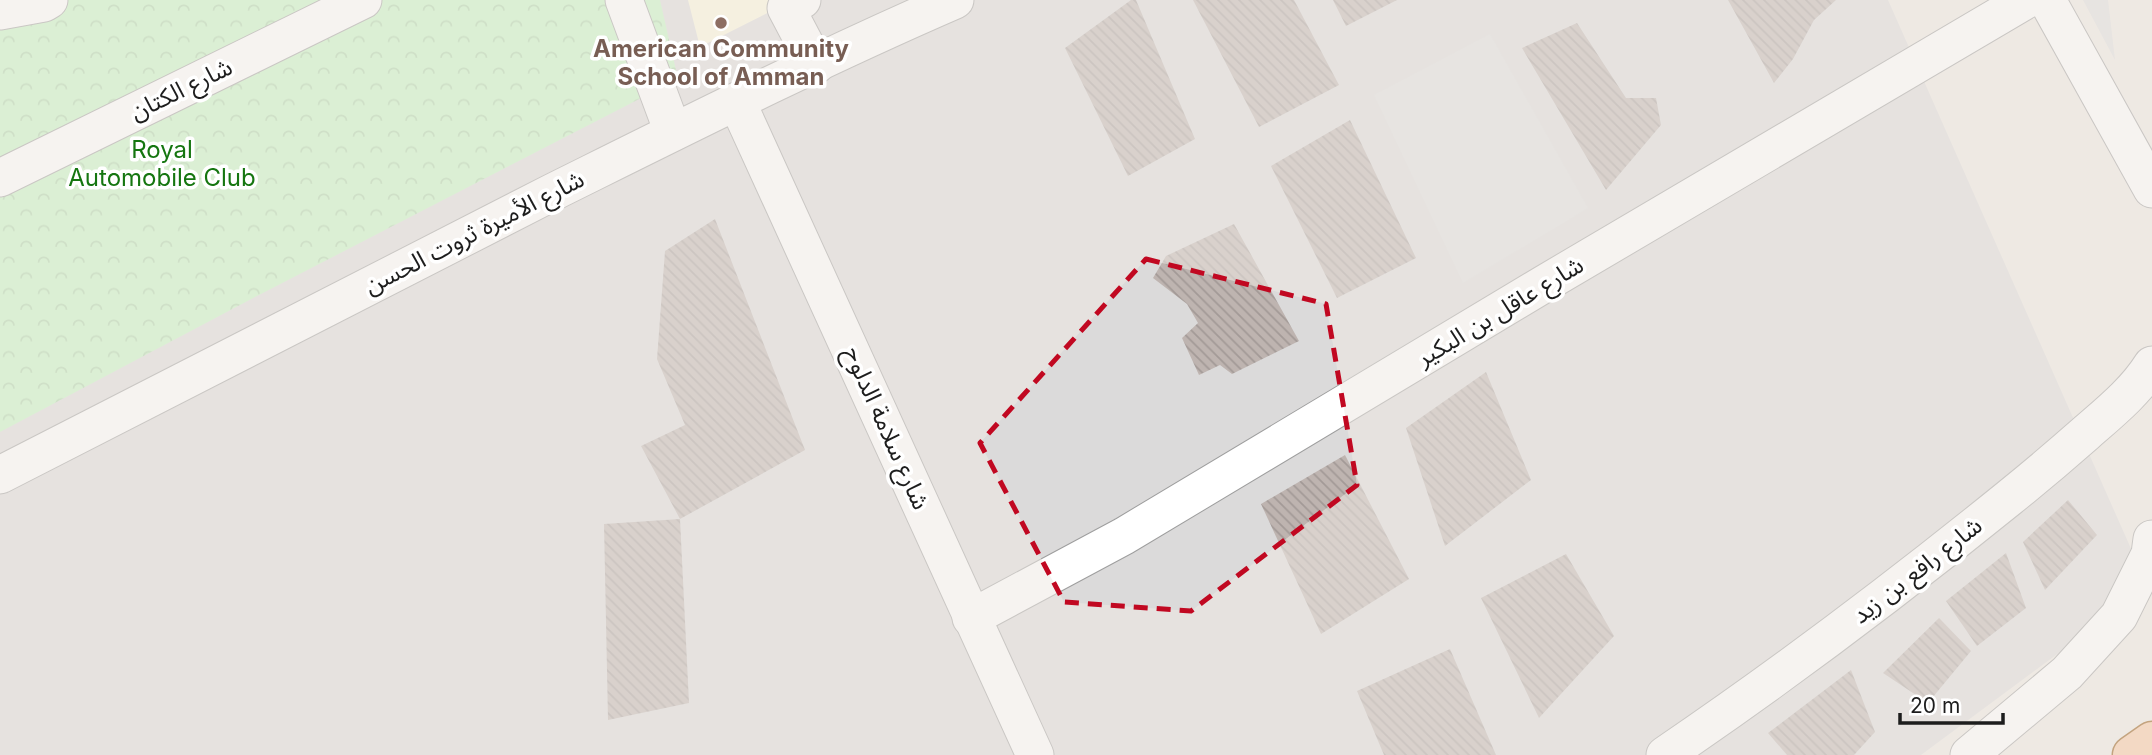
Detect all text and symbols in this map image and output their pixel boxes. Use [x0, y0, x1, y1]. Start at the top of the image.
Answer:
marker: American Community School of Amman [713, 15, 729, 31]
place label: American Community School of Amman [593, 34, 850, 91]
street label: شارع الكتان [125, 52, 238, 129]
park label: Royal Automobile Club [68, 135, 256, 192]
street label: شارع الأميرة ثروت الحسن [359, 164, 590, 303]
street label: شارع عاقل بن البكير [1411, 250, 1590, 375]
street label: شارع سلامة الدلوح [835, 342, 936, 515]
street label: شارع رافع بن زيد [1846, 510, 1989, 632]
scale bar [1900, 682, 2003, 726]
text: 20 m [1910, 693, 1960, 718]

